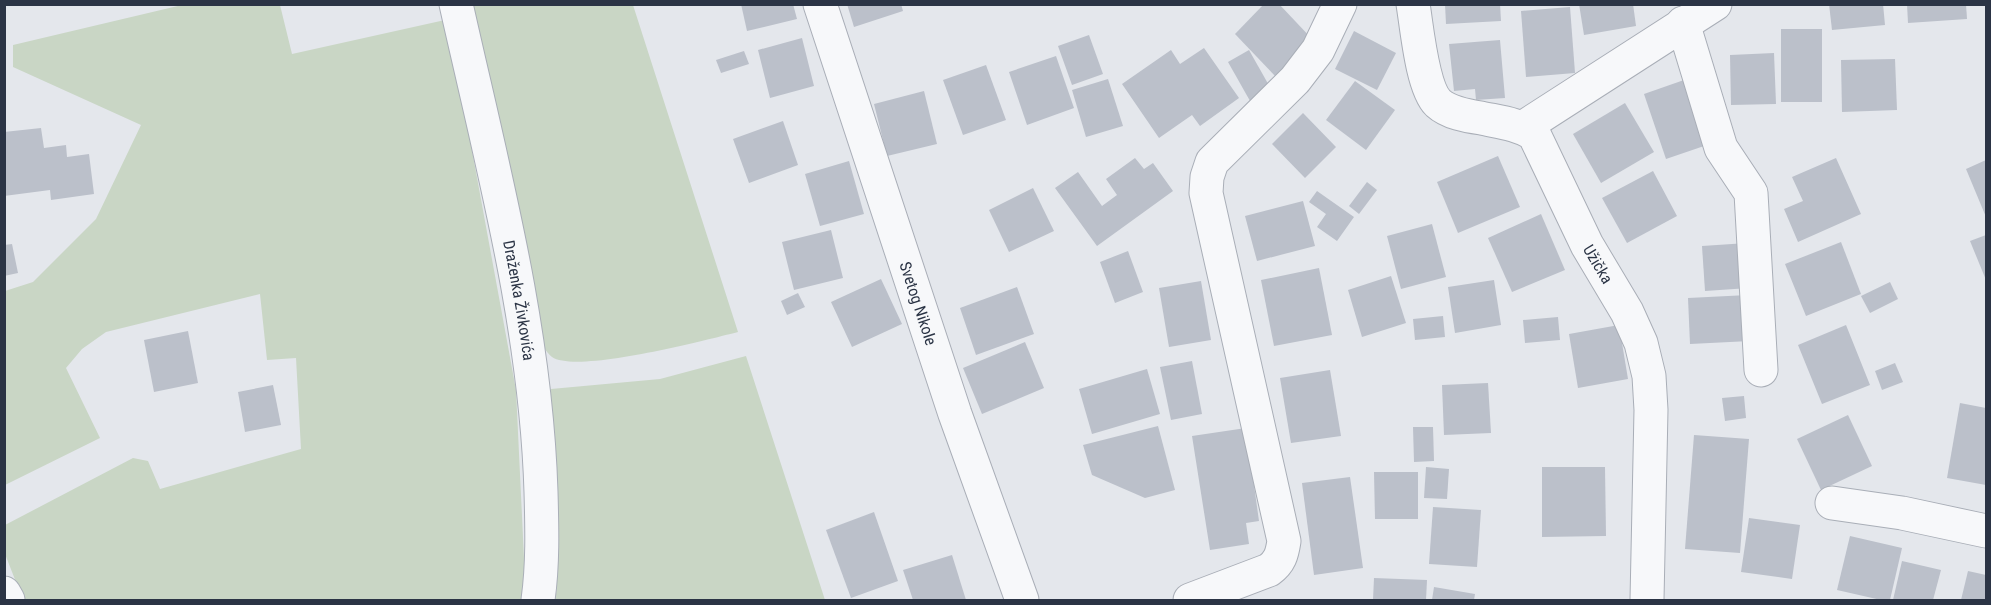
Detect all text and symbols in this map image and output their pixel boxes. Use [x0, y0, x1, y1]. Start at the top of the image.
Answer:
street label: Draženka Živkovića [500, 238, 539, 362]
street label: Užička [1579, 241, 1617, 287]
street label: Svetog Nikole [896, 259, 941, 347]

